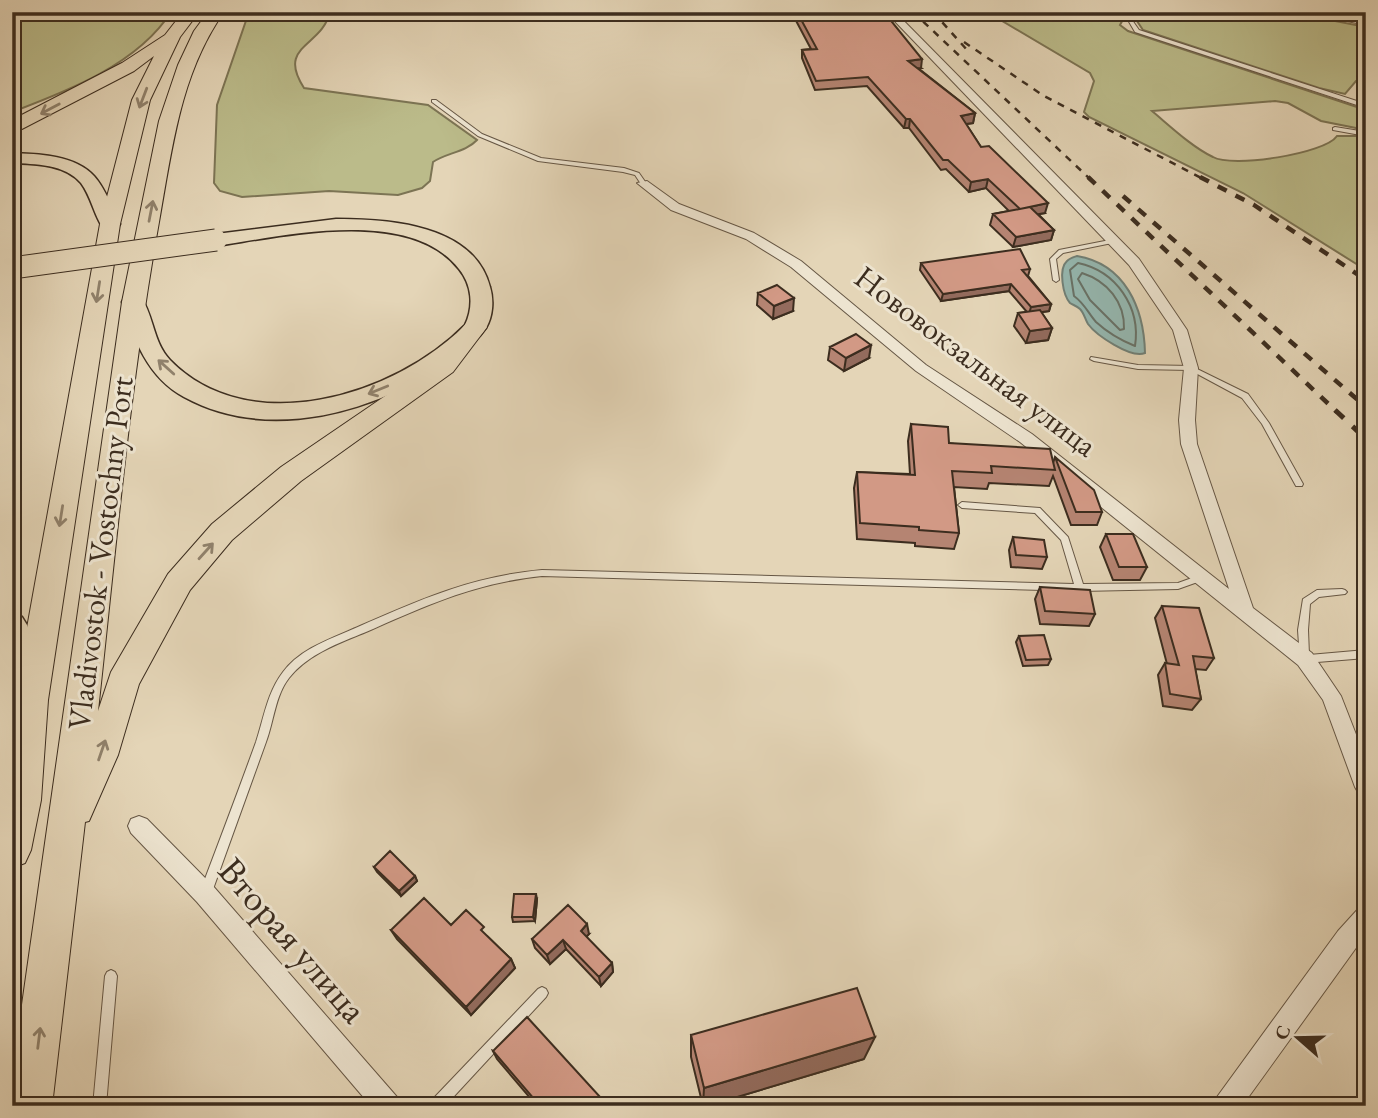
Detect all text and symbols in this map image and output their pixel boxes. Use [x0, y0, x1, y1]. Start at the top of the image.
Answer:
one-way arrow [136, 87, 149, 109]
one-way arrow [40, 102, 61, 116]
one-way arrow [144, 200, 158, 223]
street label: Нововокзальная улица [846, 256, 1106, 466]
one-way arrow [91, 280, 104, 302]
one-way arrow [158, 359, 175, 376]
street label: Vladivostok - Vostochny Port [57, 374, 143, 732]
one-way arrow [367, 385, 389, 398]
one-way arrow [54, 504, 67, 527]
one-way arrow [198, 542, 214, 560]
one-way arrow [97, 740, 109, 762]
street label: Вторая улица [208, 847, 379, 1033]
north arrow [1262, 1002, 1332, 1072]
text: С [1268, 1022, 1297, 1043]
one-way arrow [32, 1027, 45, 1050]

